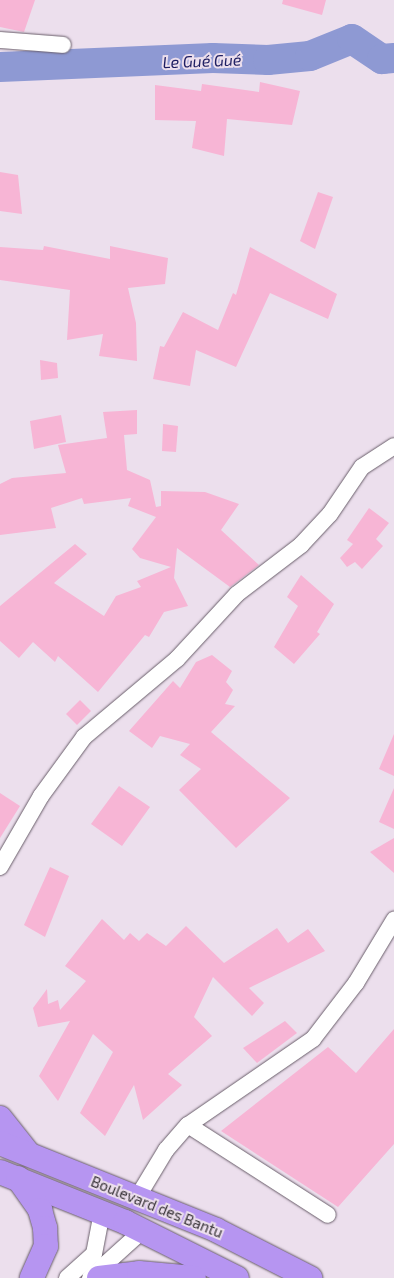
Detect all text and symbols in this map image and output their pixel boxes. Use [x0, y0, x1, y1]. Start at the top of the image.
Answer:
water label: Le Gué Gué [162, 50, 242, 72]
street label: Boulevard des Bantu [88, 1172, 226, 1242]

